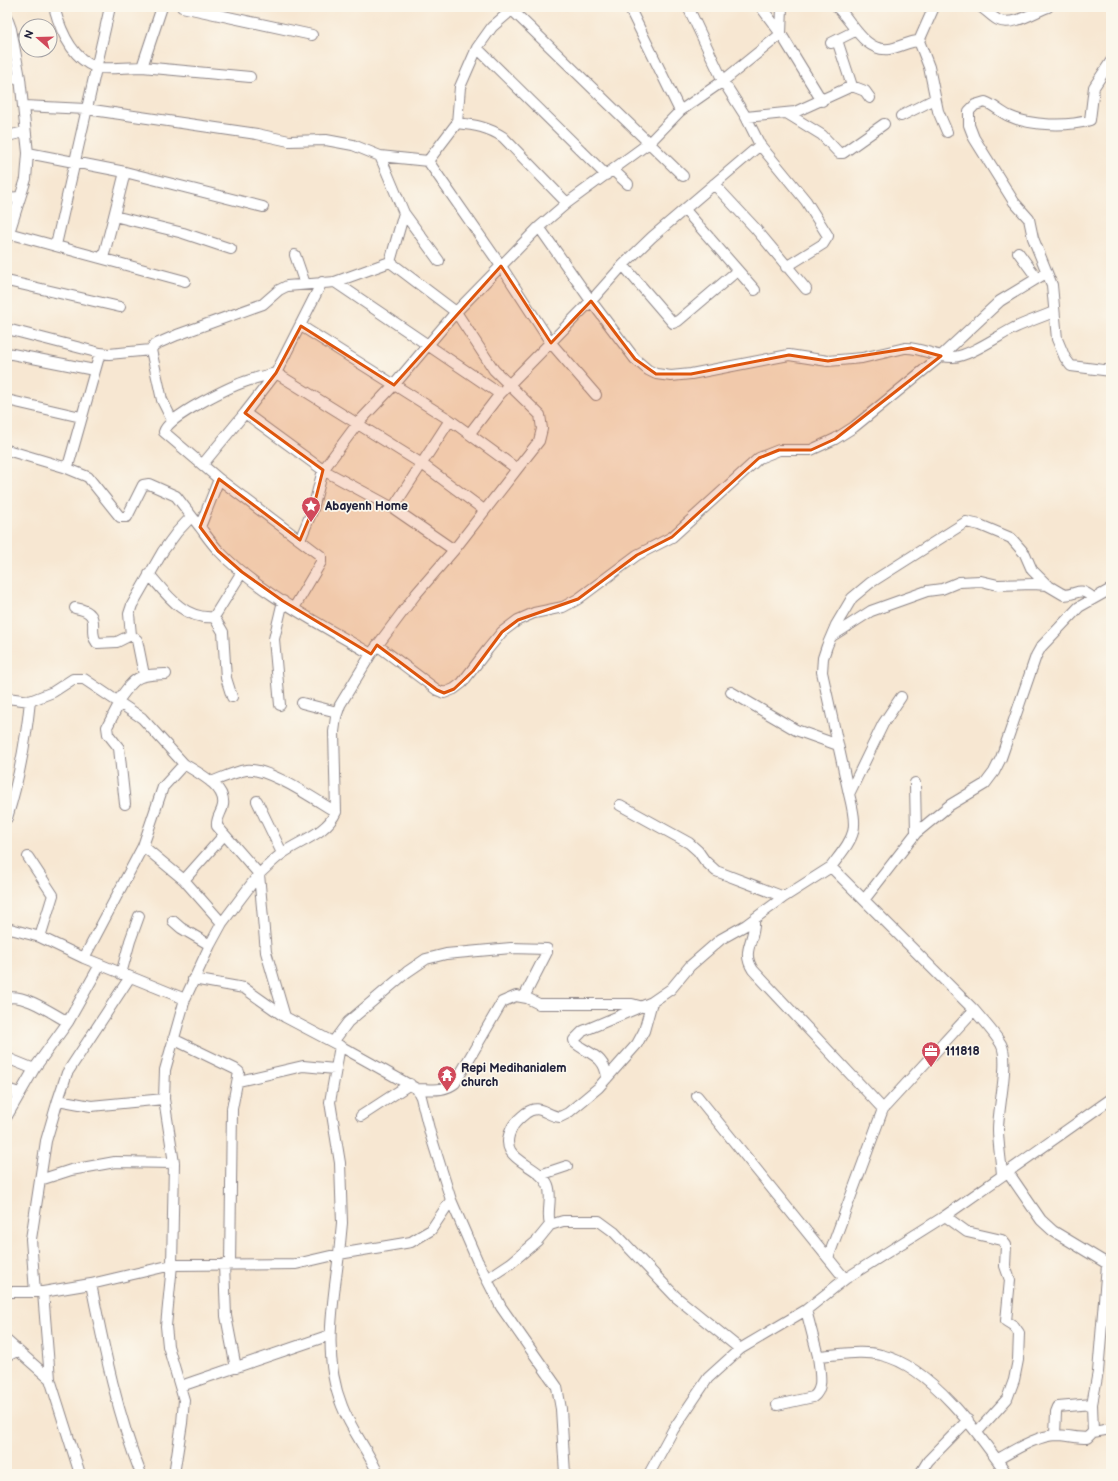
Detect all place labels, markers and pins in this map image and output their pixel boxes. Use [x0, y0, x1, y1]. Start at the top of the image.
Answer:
place icon: Abayenh Home [300, 495, 322, 523]
place label: Abayenh Home [324, 499, 408, 514]
office icon: 111818 [920, 1040, 942, 1068]
place label: 111818 [945, 1044, 980, 1059]
place label: Repi Medihanialem church [461, 1061, 567, 1090]
temple icon: Repi Medihanialem church [436, 1064, 458, 1092]

